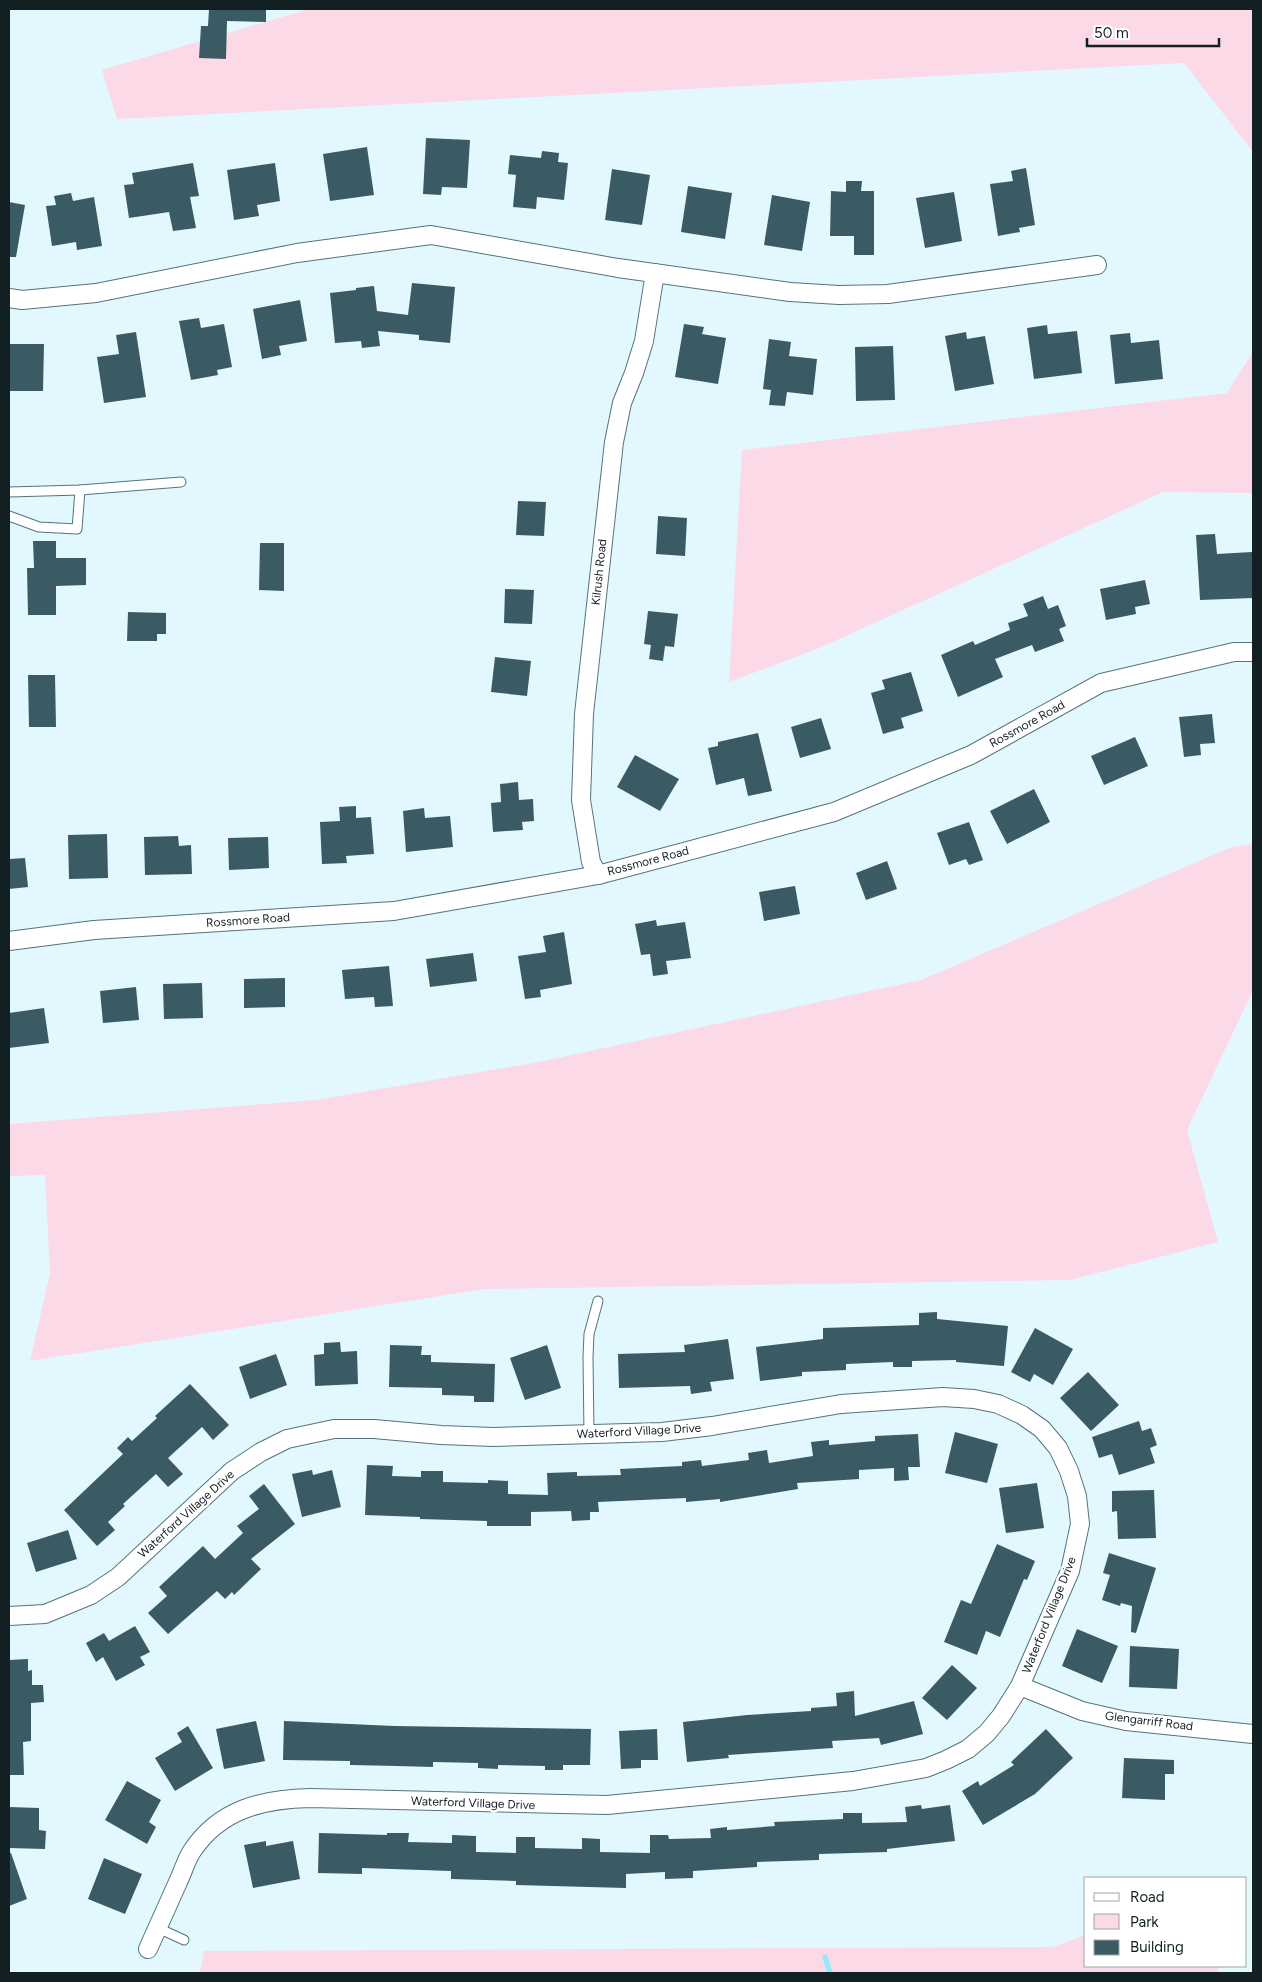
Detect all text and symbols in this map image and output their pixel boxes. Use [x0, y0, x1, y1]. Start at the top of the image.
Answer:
scale bar [1087, 15, 1220, 47]
text: 50 m [1094, 24, 1129, 42]
street label: Kilrush Road [589, 538, 609, 606]
street label: Rossmore Road [987, 698, 1067, 750]
street label: Rossmore Road [606, 843, 690, 879]
street label: Rossmore Road [206, 910, 290, 930]
street label: Waterford Village Drive [576, 1421, 702, 1441]
street label: Waterford Village Drive [135, 1467, 237, 1561]
street label: Waterford Village Drive [1019, 1554, 1079, 1675]
street label: Glengarriff Road [1104, 1709, 1194, 1733]
street label: Waterford Village Drive [411, 1794, 536, 1812]
legend [1084, 1877, 1247, 1967]
text: Road [1130, 1888, 1165, 1906]
text: Park [1130, 1913, 1159, 1931]
text: Building [1130, 1938, 1184, 1956]

